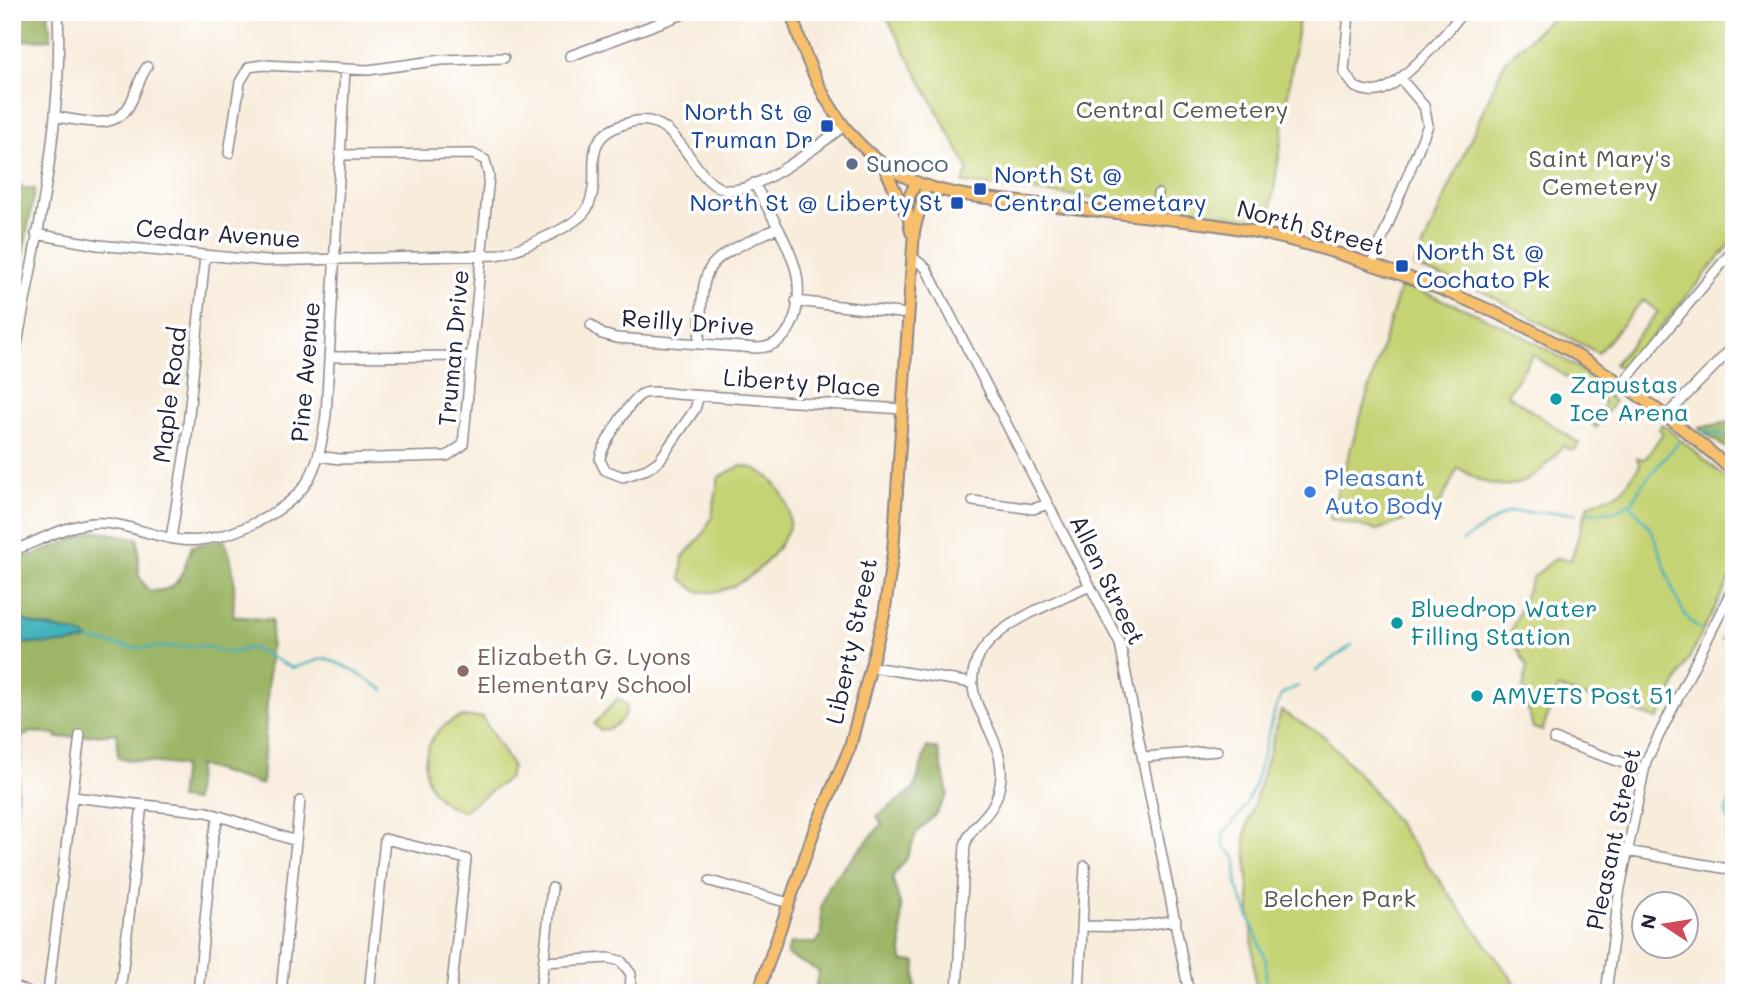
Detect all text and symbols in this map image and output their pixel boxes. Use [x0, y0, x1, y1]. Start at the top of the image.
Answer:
park label: Central Cemetery [1076, 93, 1288, 124]
place label: North St @ Truman Dr [684, 95, 813, 154]
marker: North St @ Truman Dr [819, 118, 835, 134]
park label: Saint Mary's Cemetery [1529, 142, 1671, 201]
place label: Sunoco [866, 147, 949, 178]
marker: Sunoco [844, 156, 860, 172]
place label: North St @ Central Cemetary [994, 158, 1207, 217]
marker: North St @ Central Cemetary [972, 181, 988, 197]
place label: North St @ Liberty St [690, 186, 943, 217]
street label: North Street [1234, 192, 1389, 261]
marker: North St @ Liberty St [949, 195, 965, 211]
street label: Cedar Avenue [135, 211, 301, 254]
place label: North St @ Cochato Pk [1416, 235, 1550, 294]
marker: North St @ Cochato Pk [1394, 258, 1410, 274]
street label: Truman Drive [430, 268, 475, 427]
street label: Pine Avenue [283, 300, 326, 443]
street label: Reilly Drive [621, 301, 756, 342]
street label: Maple Road [145, 325, 192, 465]
street label: Liberty Place [722, 361, 882, 402]
place label: Zapustas Ice Arena [1570, 368, 1689, 427]
marker: Zapustas Ice Arena [1548, 391, 1564, 407]
place label: Pleasant Auto Body [1324, 461, 1443, 520]
marker: Pleasant Auto Body [1302, 484, 1318, 500]
street label: Allen Street [1064, 509, 1153, 649]
street label: Liberty Street [818, 555, 883, 727]
place label: Bluedrop Water Filling Station [1411, 592, 1597, 651]
marker: Bluedrop Water Filling Station [1389, 615, 1405, 631]
place label: Elizabeth G. Lyons Elementary School [477, 640, 692, 699]
marker: Elizabeth G. Lyons Elementary School [455, 663, 471, 679]
place label: AMVETS Post 51 [1491, 679, 1674, 710]
marker: AMVETS Post 51 [1469, 688, 1485, 704]
street label: Pleasant Street [1578, 745, 1647, 932]
park label: Belcher Park [1264, 882, 1416, 913]
north arrow [1630, 890, 1700, 960]
text: N [1634, 912, 1662, 931]

